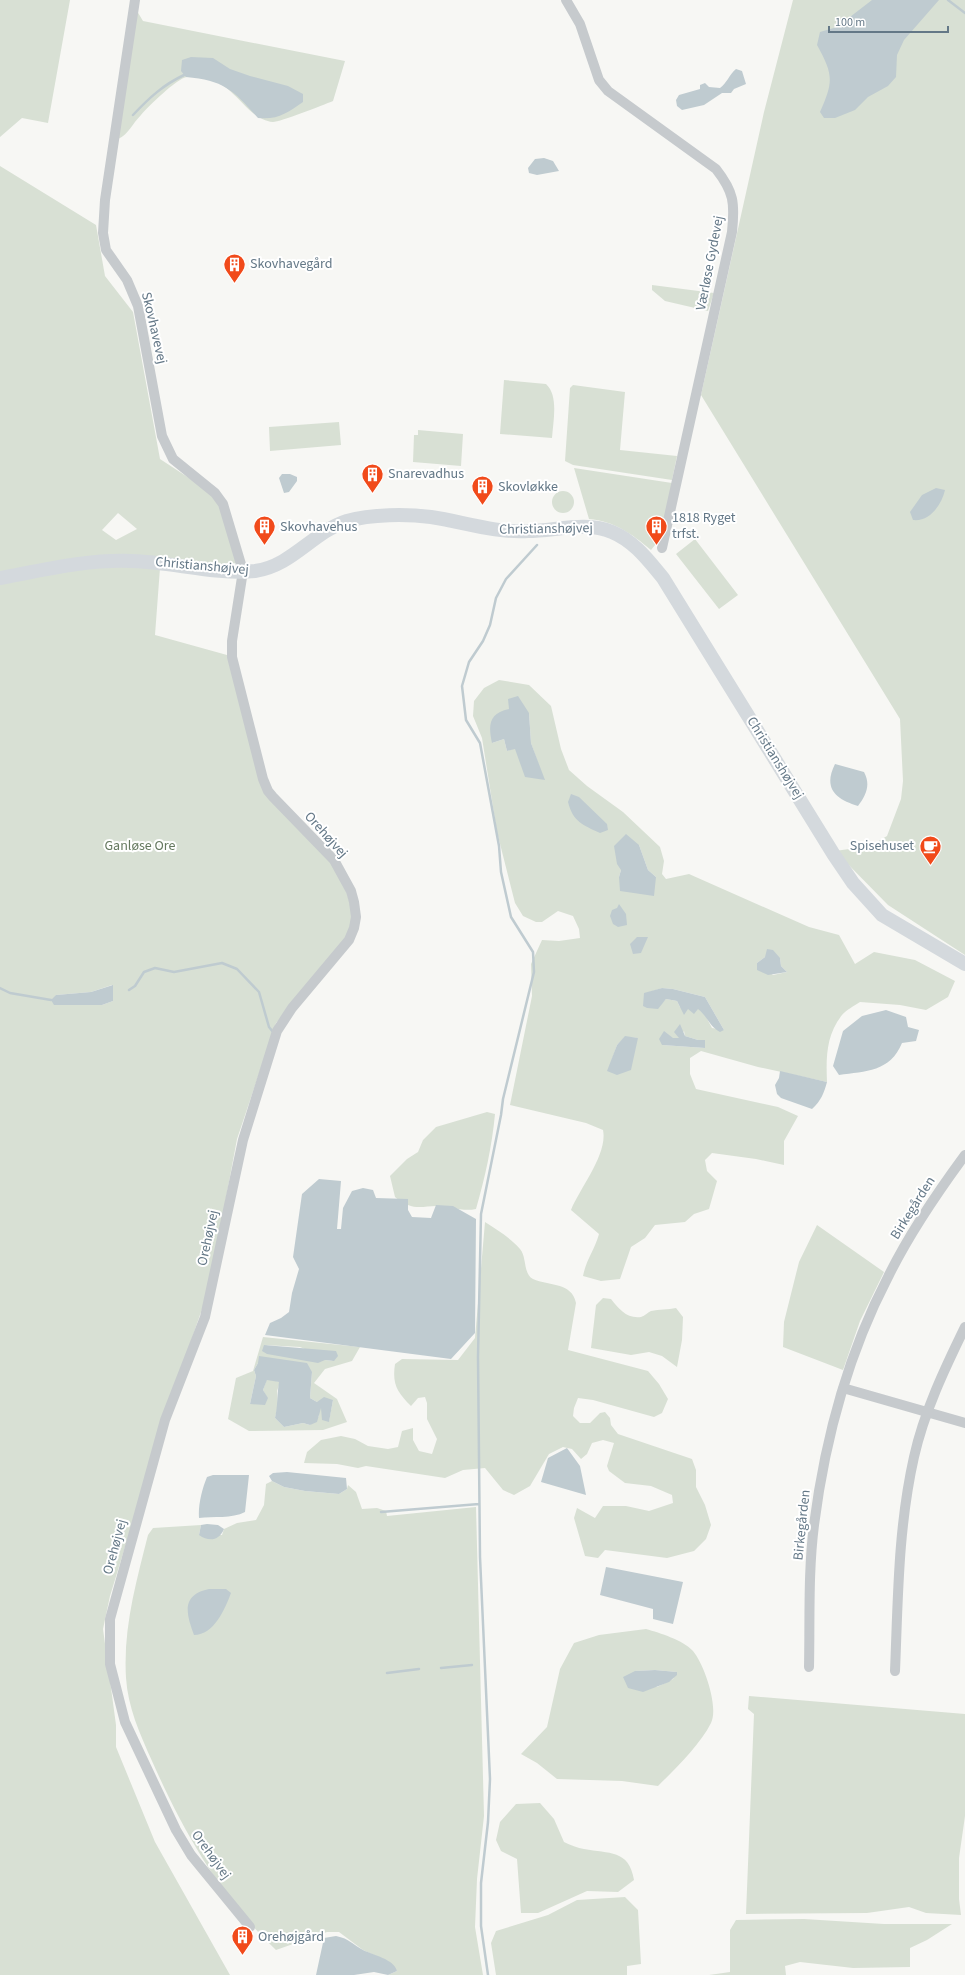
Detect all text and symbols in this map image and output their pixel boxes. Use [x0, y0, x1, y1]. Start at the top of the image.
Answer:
scale bar [829, 8, 948, 34]
text: 100 m [835, 14, 865, 31]
street label: Værløse Gydevej [691, 214, 729, 312]
building icon: Skovhavegård [222, 251, 248, 284]
place label: Skovhavegård [250, 254, 333, 274]
street label: Skovhavevej [136, 290, 172, 366]
building icon: Snarevadhus [359, 461, 385, 494]
place label: Snarevadhus [388, 464, 464, 484]
building icon: Skovløkke [470, 474, 496, 507]
place label: Skovløkke [498, 477, 558, 497]
place label: 1818 Ryget trfst. [672, 508, 736, 544]
building icon: 1818 Ryget trfst. [644, 513, 670, 546]
building icon: Skovhavehus [252, 514, 278, 547]
place label: Skovhavehus [280, 517, 358, 537]
street label: Christianshøjvej [499, 518, 593, 540]
street label: Christianshøjvej [154, 552, 250, 580]
street label: Christianshøjvej [742, 713, 808, 803]
street label: Orehøjvej [300, 807, 352, 863]
cafe icon: Spisehuset [917, 833, 943, 866]
park label: Ganløse Ore [104, 836, 176, 856]
place label: Spisehuset [850, 836, 914, 856]
street label: Birkegården [886, 1173, 940, 1243]
street label: Orehøjvej [192, 1208, 224, 1268]
street label: Birkegården [788, 1489, 816, 1561]
street label: Orehøjvej [98, 1517, 132, 1577]
street label: Orehøjvej [186, 1826, 236, 1884]
building icon: Orehøjgård [230, 1924, 256, 1957]
place label: Orehøjgård [258, 1927, 324, 1947]

